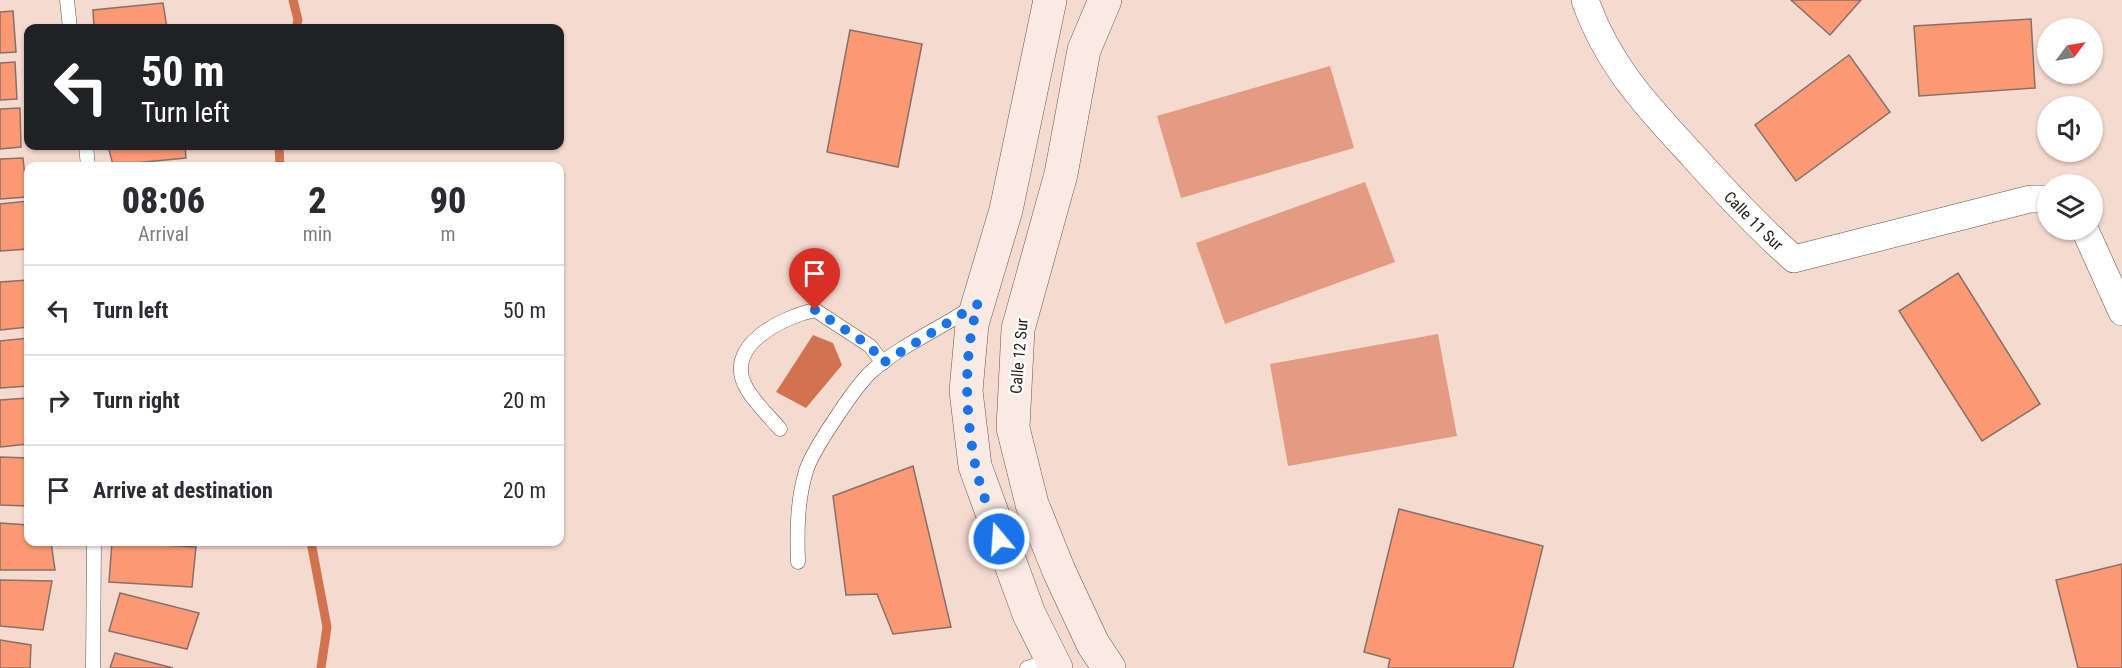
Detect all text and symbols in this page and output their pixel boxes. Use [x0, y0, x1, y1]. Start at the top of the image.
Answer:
north arrow [2037, 18, 2103, 84]
map controls [2037, 18, 2103, 240]
text: 50 m [141, 47, 224, 96]
icon: left [42, 48, 120, 126]
button: sound [2037, 96, 2103, 162]
text: Turn left [141, 97, 230, 129]
button: layers [2037, 174, 2103, 240]
text: 08:06 [122, 180, 205, 222]
text: 2 [308, 180, 327, 222]
text: 90 [430, 180, 466, 222]
street label: Calle 11 Sur [1720, 187, 1787, 254]
text: Arrival [138, 222, 189, 246]
text: min [303, 222, 332, 246]
text: m [440, 222, 456, 246]
pin [789, 248, 840, 310]
icon: arrive [798, 257, 831, 290]
icon: left [42, 294, 75, 327]
text: Turn left [93, 298, 168, 323]
text: 50 m [503, 298, 546, 323]
street label: Calle 12 Sur [1006, 317, 1032, 394]
icon: right [42, 384, 75, 417]
text: Turn right [93, 388, 180, 413]
text: 20 m [503, 388, 546, 413]
icon: arrive [42, 474, 75, 507]
text: Arrive at destination [93, 478, 273, 503]
text: 20 m [503, 478, 546, 503]
position arrow [967, 507, 1031, 571]

